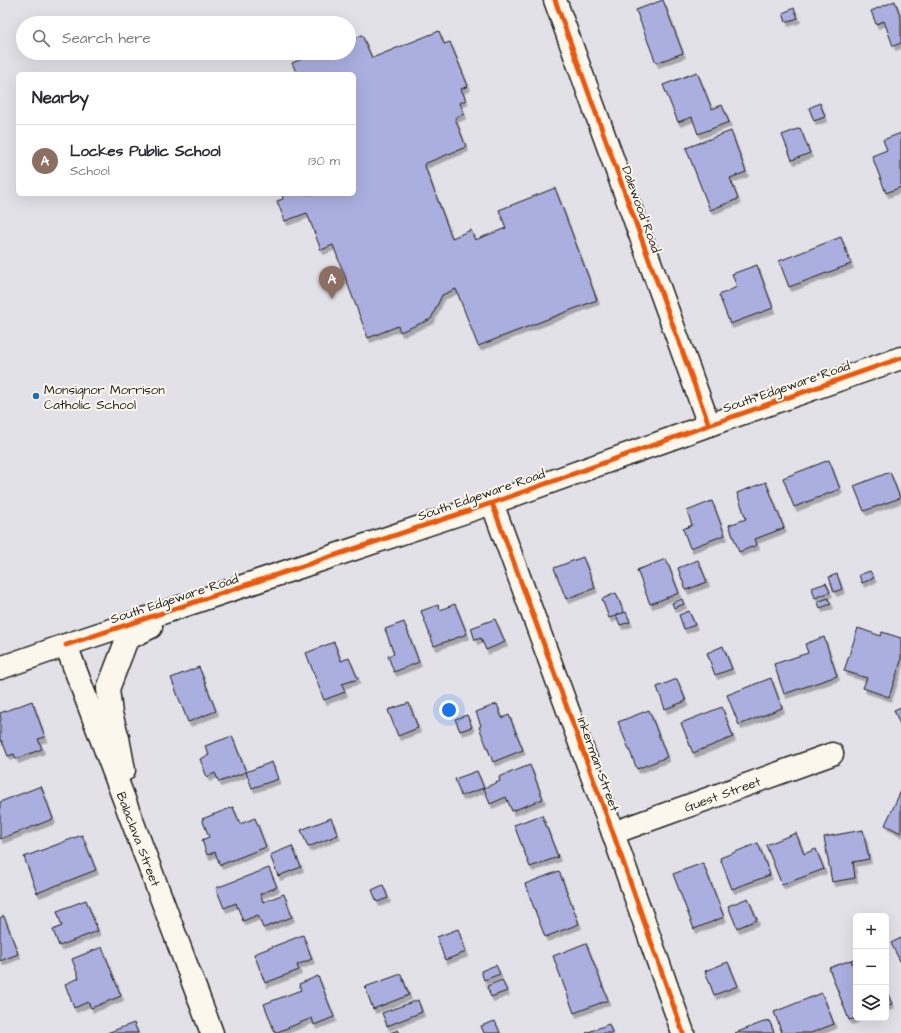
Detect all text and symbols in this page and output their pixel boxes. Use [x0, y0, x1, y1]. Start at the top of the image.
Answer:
search box [16, 16, 356, 60]
icon: search [30, 27, 52, 49]
text: Search here [62, 28, 151, 49]
text: Nearby [32, 86, 89, 110]
text: Lockes Public School [70, 141, 221, 162]
text: A [41, 152, 49, 170]
text: 130 m [308, 152, 340, 170]
text: School [70, 162, 110, 180]
street label: Dalewood Road [617, 164, 665, 255]
pin: A [319, 266, 345, 299]
street label: South Edgeware Road [720, 357, 853, 418]
place label: Monsignor Morrison Catholic School [44, 381, 165, 414]
marker: Monsignor Morrison Catholic School [31, 391, 41, 401]
street label: South Edgeware Road [415, 465, 548, 526]
street label: South Edgeware Road [108, 570, 241, 629]
your location [439, 700, 459, 720]
street label: Inkerman Street [573, 715, 624, 815]
street label: Guest Street [682, 772, 764, 817]
street label: Balaclava Street [112, 789, 165, 890]
map controls [853, 913, 889, 1021]
button: + [853, 913, 889, 949]
button: − [853, 949, 889, 985]
button: layers [853, 985, 889, 1021]

